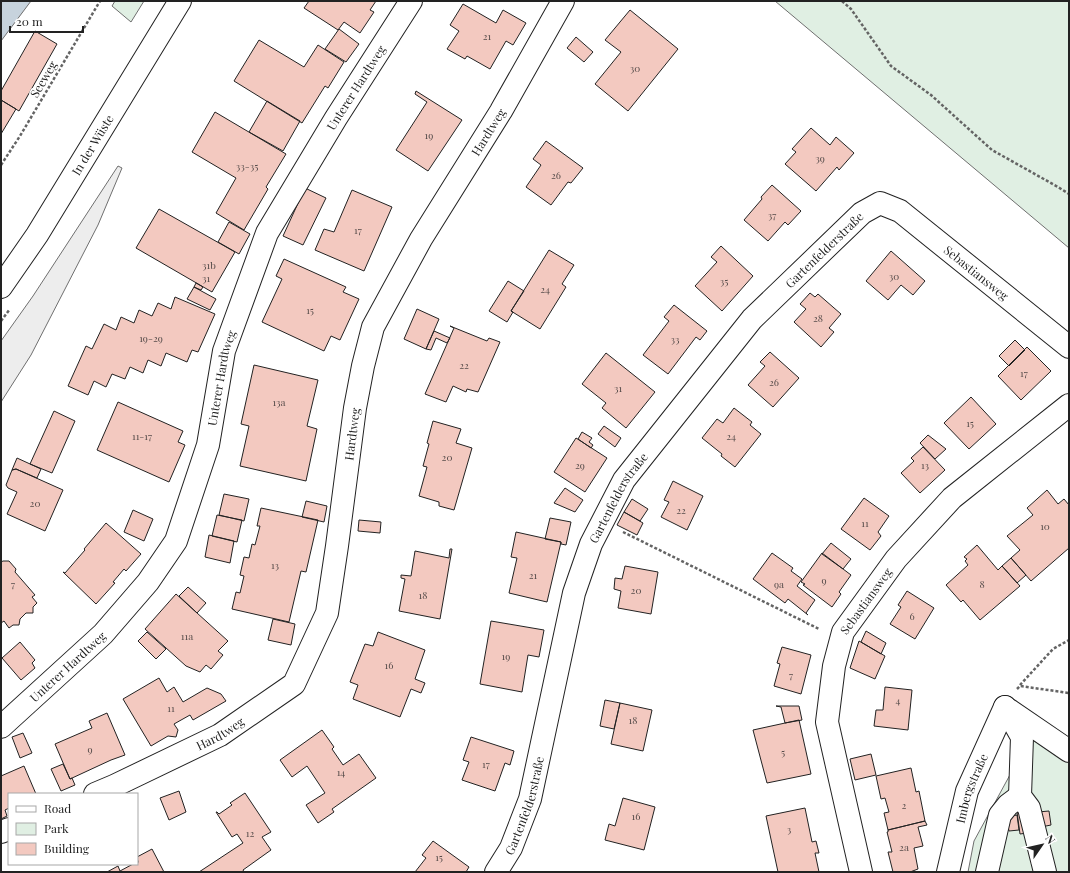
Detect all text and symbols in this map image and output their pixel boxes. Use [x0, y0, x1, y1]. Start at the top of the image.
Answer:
scale bar [10, 8, 83, 34]
text: 20 m [16, 13, 43, 29]
house number: 21 [483, 29, 492, 43]
street label: Unterer Hardtweg [323, 41, 389, 133]
street label: Seeweg [26, 57, 61, 100]
house number: 30 [630, 61, 640, 75]
street label: Hardtweg [467, 105, 509, 158]
street label: In der Wüste [68, 112, 117, 178]
house number: 19 [425, 128, 433, 142]
house number: 39 [815, 151, 825, 165]
house number: 33-35 [236, 159, 258, 173]
house number: 26 [551, 168, 561, 182]
house number: 37 [768, 208, 776, 222]
street label: Gartenfelderstraße [781, 208, 867, 291]
house number: 17 [354, 223, 362, 237]
street label: Sebastiansweg [941, 242, 1013, 304]
house number: 31b [202, 258, 216, 272]
house number: 30 [889, 269, 899, 283]
house number: 31 [202, 271, 210, 285]
house number: 35 [720, 274, 728, 288]
house number: 24 [540, 282, 550, 296]
house number: 15 [306, 303, 314, 317]
house number: 28 [813, 311, 823, 325]
street label: Unterer Hardtweg [203, 327, 239, 427]
house number: 19-29 [139, 331, 163, 345]
house number: 33 [670, 332, 680, 346]
house number: 22 [459, 358, 469, 372]
house number: 17 [1020, 366, 1028, 380]
house number: 26 [769, 375, 779, 389]
house number: 31 [614, 381, 622, 395]
house number: 13a [272, 395, 286, 409]
street label: Hardtweg [340, 406, 363, 461]
house number: 15 [966, 416, 974, 430]
house number: 11-17 [132, 429, 152, 443]
house number: 24 [726, 429, 736, 443]
street label: Gartenfelderstraße [585, 449, 651, 546]
house number: 20 [442, 450, 452, 464]
house number: 29 [575, 458, 585, 472]
house number: 13 [921, 458, 930, 472]
house number: 20 [30, 496, 40, 510]
house number: 22 [676, 503, 686, 517]
house number: 11 [861, 516, 869, 530]
house number: 10 [1040, 519, 1050, 533]
house number: 13 [271, 558, 280, 572]
street label: Sebastiansweg [836, 564, 896, 637]
house number: 21 [529, 568, 538, 582]
house number: 9 [821, 573, 827, 587]
house number: 7 [11, 577, 15, 591]
house number: 9a [774, 577, 784, 591]
house number: 8 [979, 577, 985, 591]
house number: 20 [631, 583, 641, 597]
house number: 18 [419, 588, 427, 602]
house number: 6 [909, 609, 915, 623]
street label: Unterer Hardtweg [26, 627, 109, 705]
house number: 11a [181, 629, 193, 643]
house number: 19 [502, 649, 510, 663]
house number: 16 [385, 658, 393, 672]
house number: 7 [789, 668, 793, 682]
house number: 4 [896, 693, 901, 707]
house number: 11 [167, 701, 175, 715]
street label: Hardtweg [193, 713, 247, 753]
house number: 18 [629, 713, 637, 727]
house number: 9 [87, 742, 93, 756]
house number: 5 [781, 745, 785, 759]
street label: Imbergstraße [952, 751, 991, 825]
street label: Gartenfelderstraße [501, 755, 547, 858]
house number: 17 [482, 757, 490, 771]
house number: 14 [337, 765, 345, 779]
legend [8, 793, 138, 865]
house number: 2 [902, 798, 907, 812]
text: Road [44, 800, 71, 816]
house number: 16 [632, 809, 640, 823]
text: Park [44, 820, 69, 836]
house number: 3 [787, 822, 792, 836]
north arrow [1022, 825, 1062, 865]
house number: 12 [246, 826, 254, 840]
text: N [1042, 832, 1059, 847]
text: Building [44, 840, 90, 856]
house number: 2a [899, 840, 909, 854]
house number: 15 [435, 850, 443, 864]

